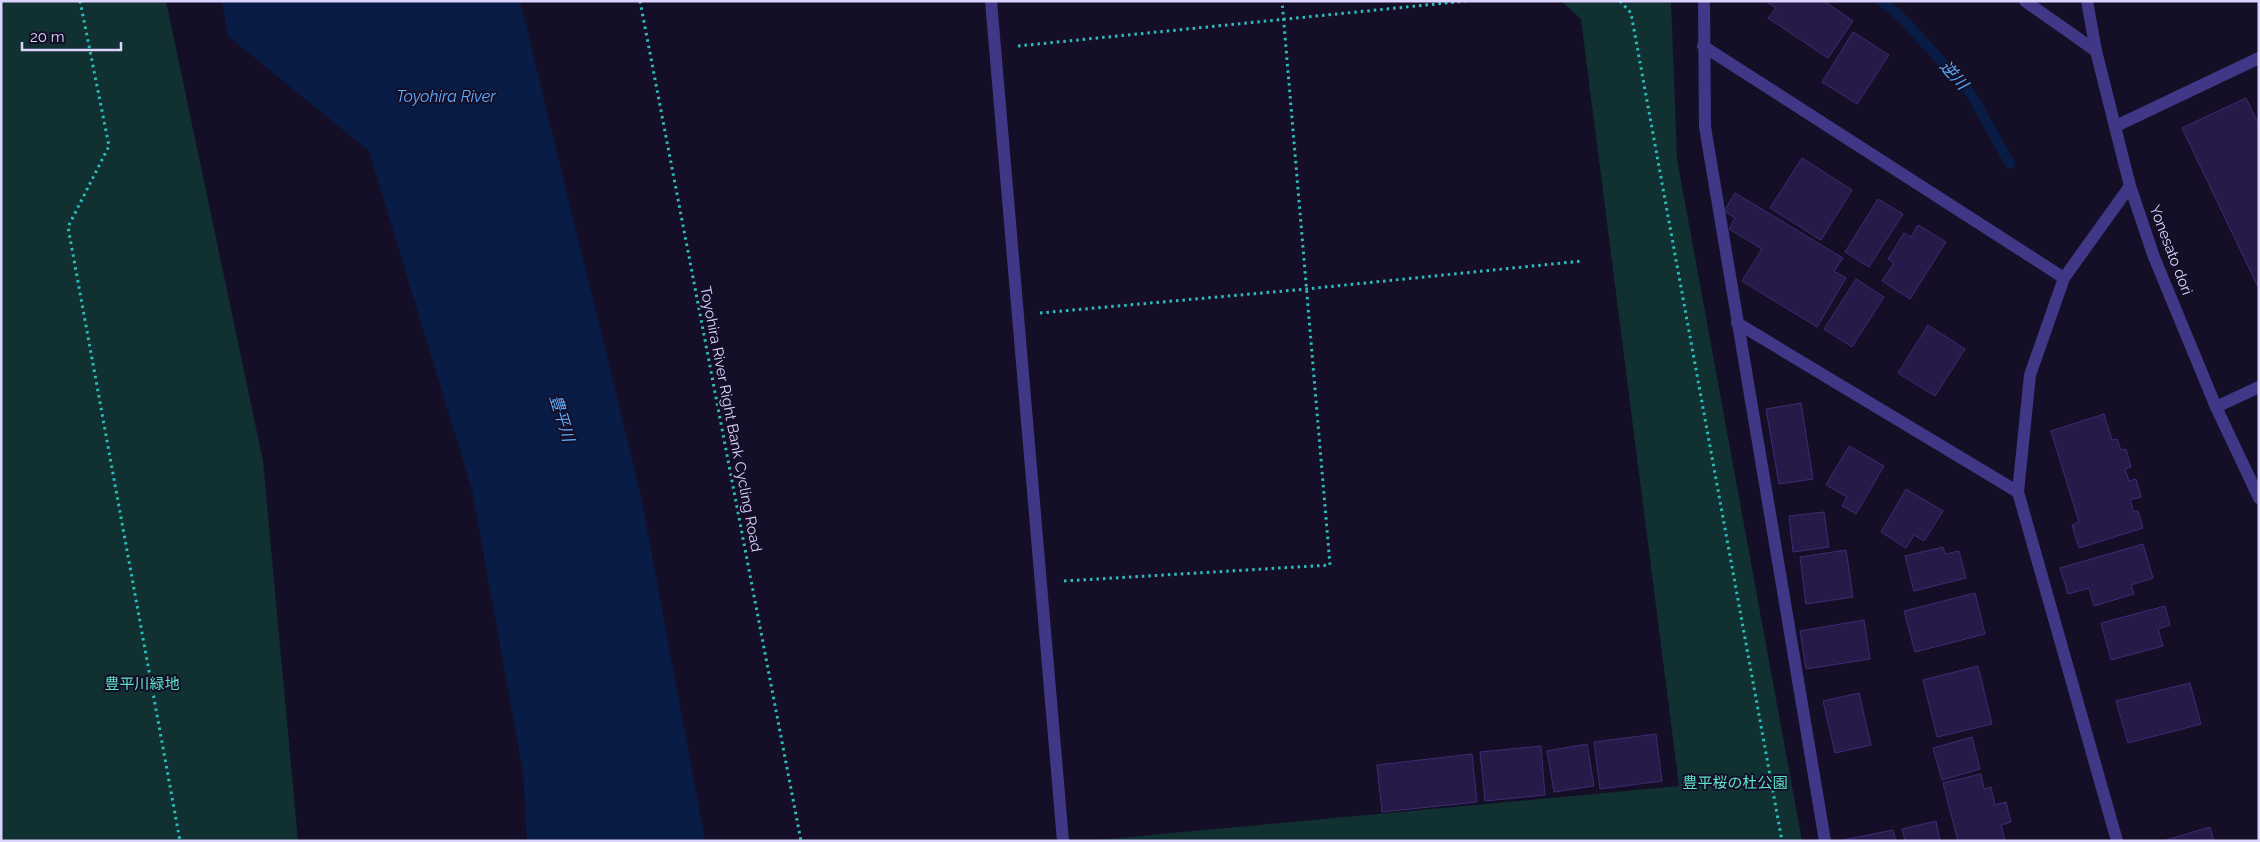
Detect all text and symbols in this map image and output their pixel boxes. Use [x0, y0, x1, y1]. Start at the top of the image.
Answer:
scale bar [22, 20, 121, 52]
text: 20 m [30, 28, 65, 46]
water label: 逆川 [1936, 57, 1973, 95]
water label: Toyohira River [396, 87, 496, 106]
street label: Yonesato dori [2146, 203, 2196, 297]
street label: Toyohira River Right Bank Cycling Road [696, 285, 766, 553]
water label: 豊平川 [546, 392, 579, 446]
park label: 豊平川緑地 [104, 675, 180, 693]
park label: 豊平桜の杜公園 [1682, 774, 1788, 792]

